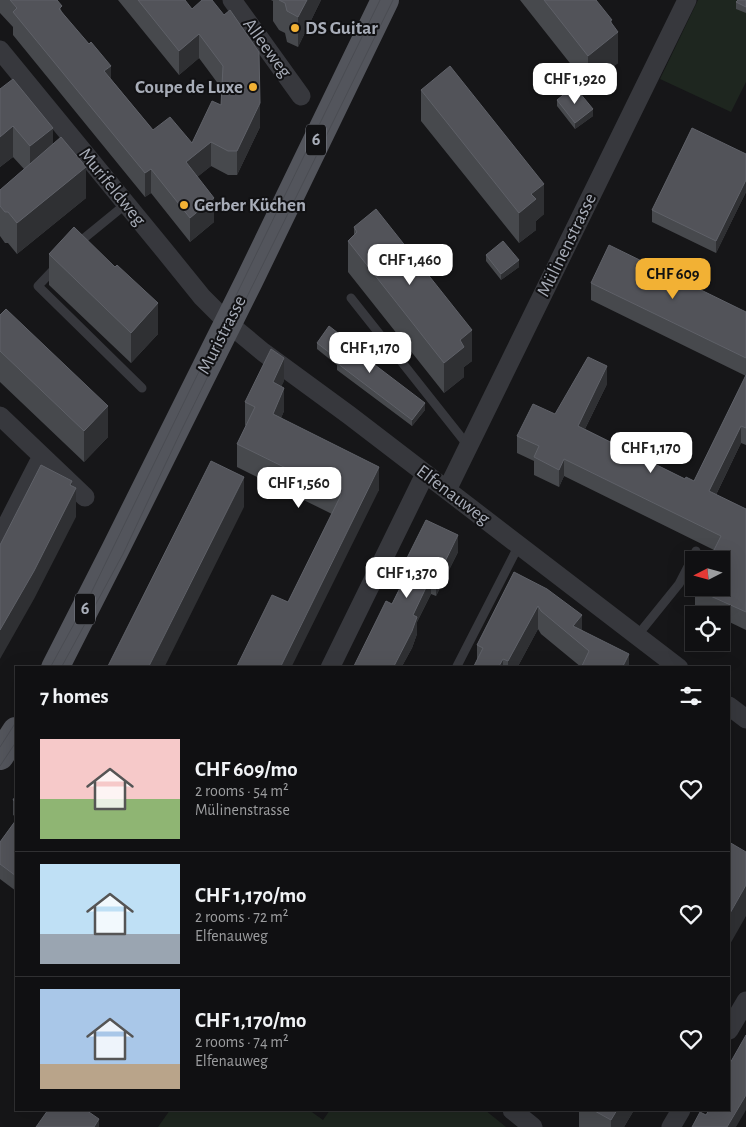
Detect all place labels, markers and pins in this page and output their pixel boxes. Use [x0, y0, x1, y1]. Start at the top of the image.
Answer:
place label: DS Guitar [305, 19, 378, 38]
marker: DS Guitar [289, 22, 301, 34]
pin: CHF 1,920 [518, 62, 632, 105]
place label: Coupe de Luxe [135, 78, 243, 97]
marker: Coupe de Luxe [247, 81, 259, 93]
place label: Gerber Küchen [194, 196, 306, 215]
marker: Gerber Küchen [178, 199, 190, 211]
pin: CHF 1,460 [353, 244, 467, 286]
pin: CHF 609 [627, 258, 719, 300]
pin: CHF 1,170 [313, 332, 427, 374]
pin: CHF 1,170 [594, 432, 708, 474]
pin: CHF 1,560 [242, 466, 356, 509]
pin: CHF 1,370 [350, 556, 464, 599]

